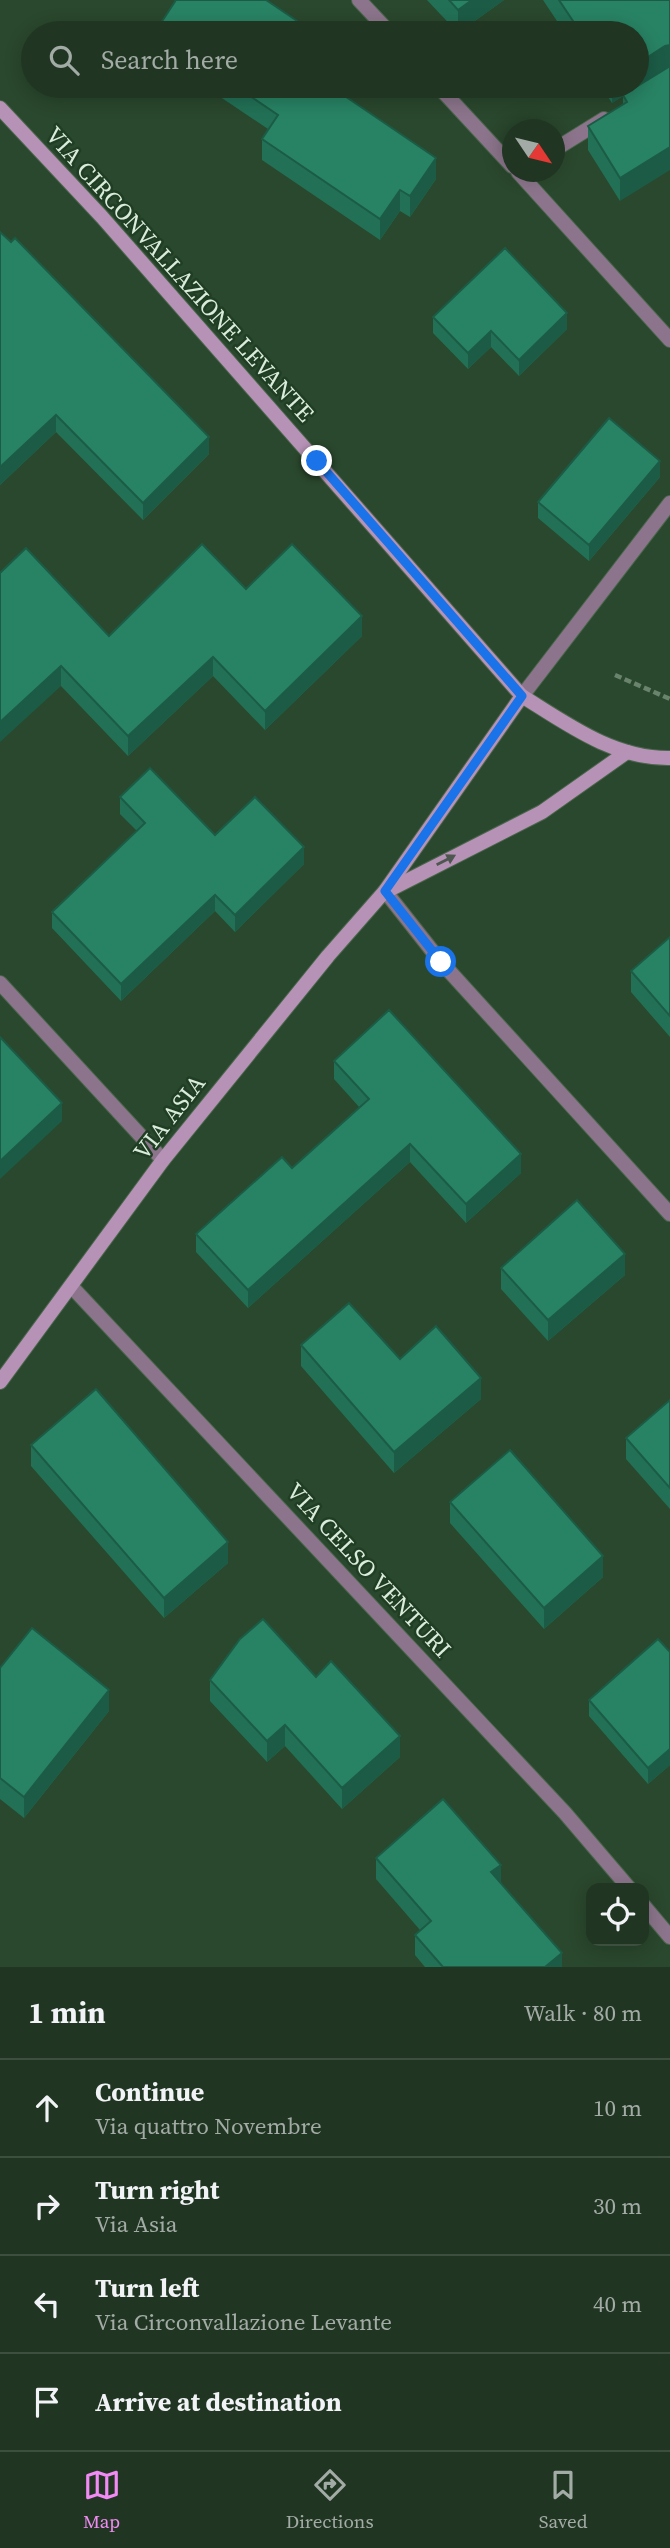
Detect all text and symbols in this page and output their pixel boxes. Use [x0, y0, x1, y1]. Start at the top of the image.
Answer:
search box [21, 21, 649, 98]
icon: search [45, 41, 83, 79]
text: Search here [101, 42, 238, 78]
street label: VIA CIRCONVALLAZIONE LEVANTE [38, 119, 322, 429]
north arrow [502, 119, 565, 182]
route end [301, 445, 332, 476]
one-way arrow [436, 855, 456, 866]
route start [425, 946, 456, 977]
street label: VIA ASIA [125, 1068, 213, 1166]
street label: VIA CELSO VENTURI [279, 1475, 459, 1665]
map controls [586, 1883, 649, 1946]
button: locate [586, 1883, 649, 1946]
text: 1 min [28, 1992, 106, 2033]
text: Walk · 80 m [524, 1997, 642, 2029]
text: Continue [95, 2074, 204, 2110]
icon: ahead [28, 2089, 66, 2127]
text: 10 m [593, 2092, 642, 2124]
text: Via quattro Novembre [95, 2110, 322, 2142]
text: Turn right [95, 2172, 219, 2208]
icon: right [28, 2187, 66, 2225]
text: 30 m [593, 2190, 642, 2222]
text: Via Asia [95, 2208, 178, 2240]
text: Turn left [95, 2270, 199, 2306]
icon: left [28, 2285, 66, 2323]
text: 40 m [593, 2288, 642, 2320]
text: Via Circonvallazione Levante [95, 2306, 392, 2338]
icon: arrive [28, 2383, 66, 2421]
text: Arrive at destination [95, 2384, 342, 2420]
tab: Map [83, 2466, 121, 2534]
tab: Directions [286, 2466, 374, 2534]
tab: Saved [539, 2466, 587, 2534]

